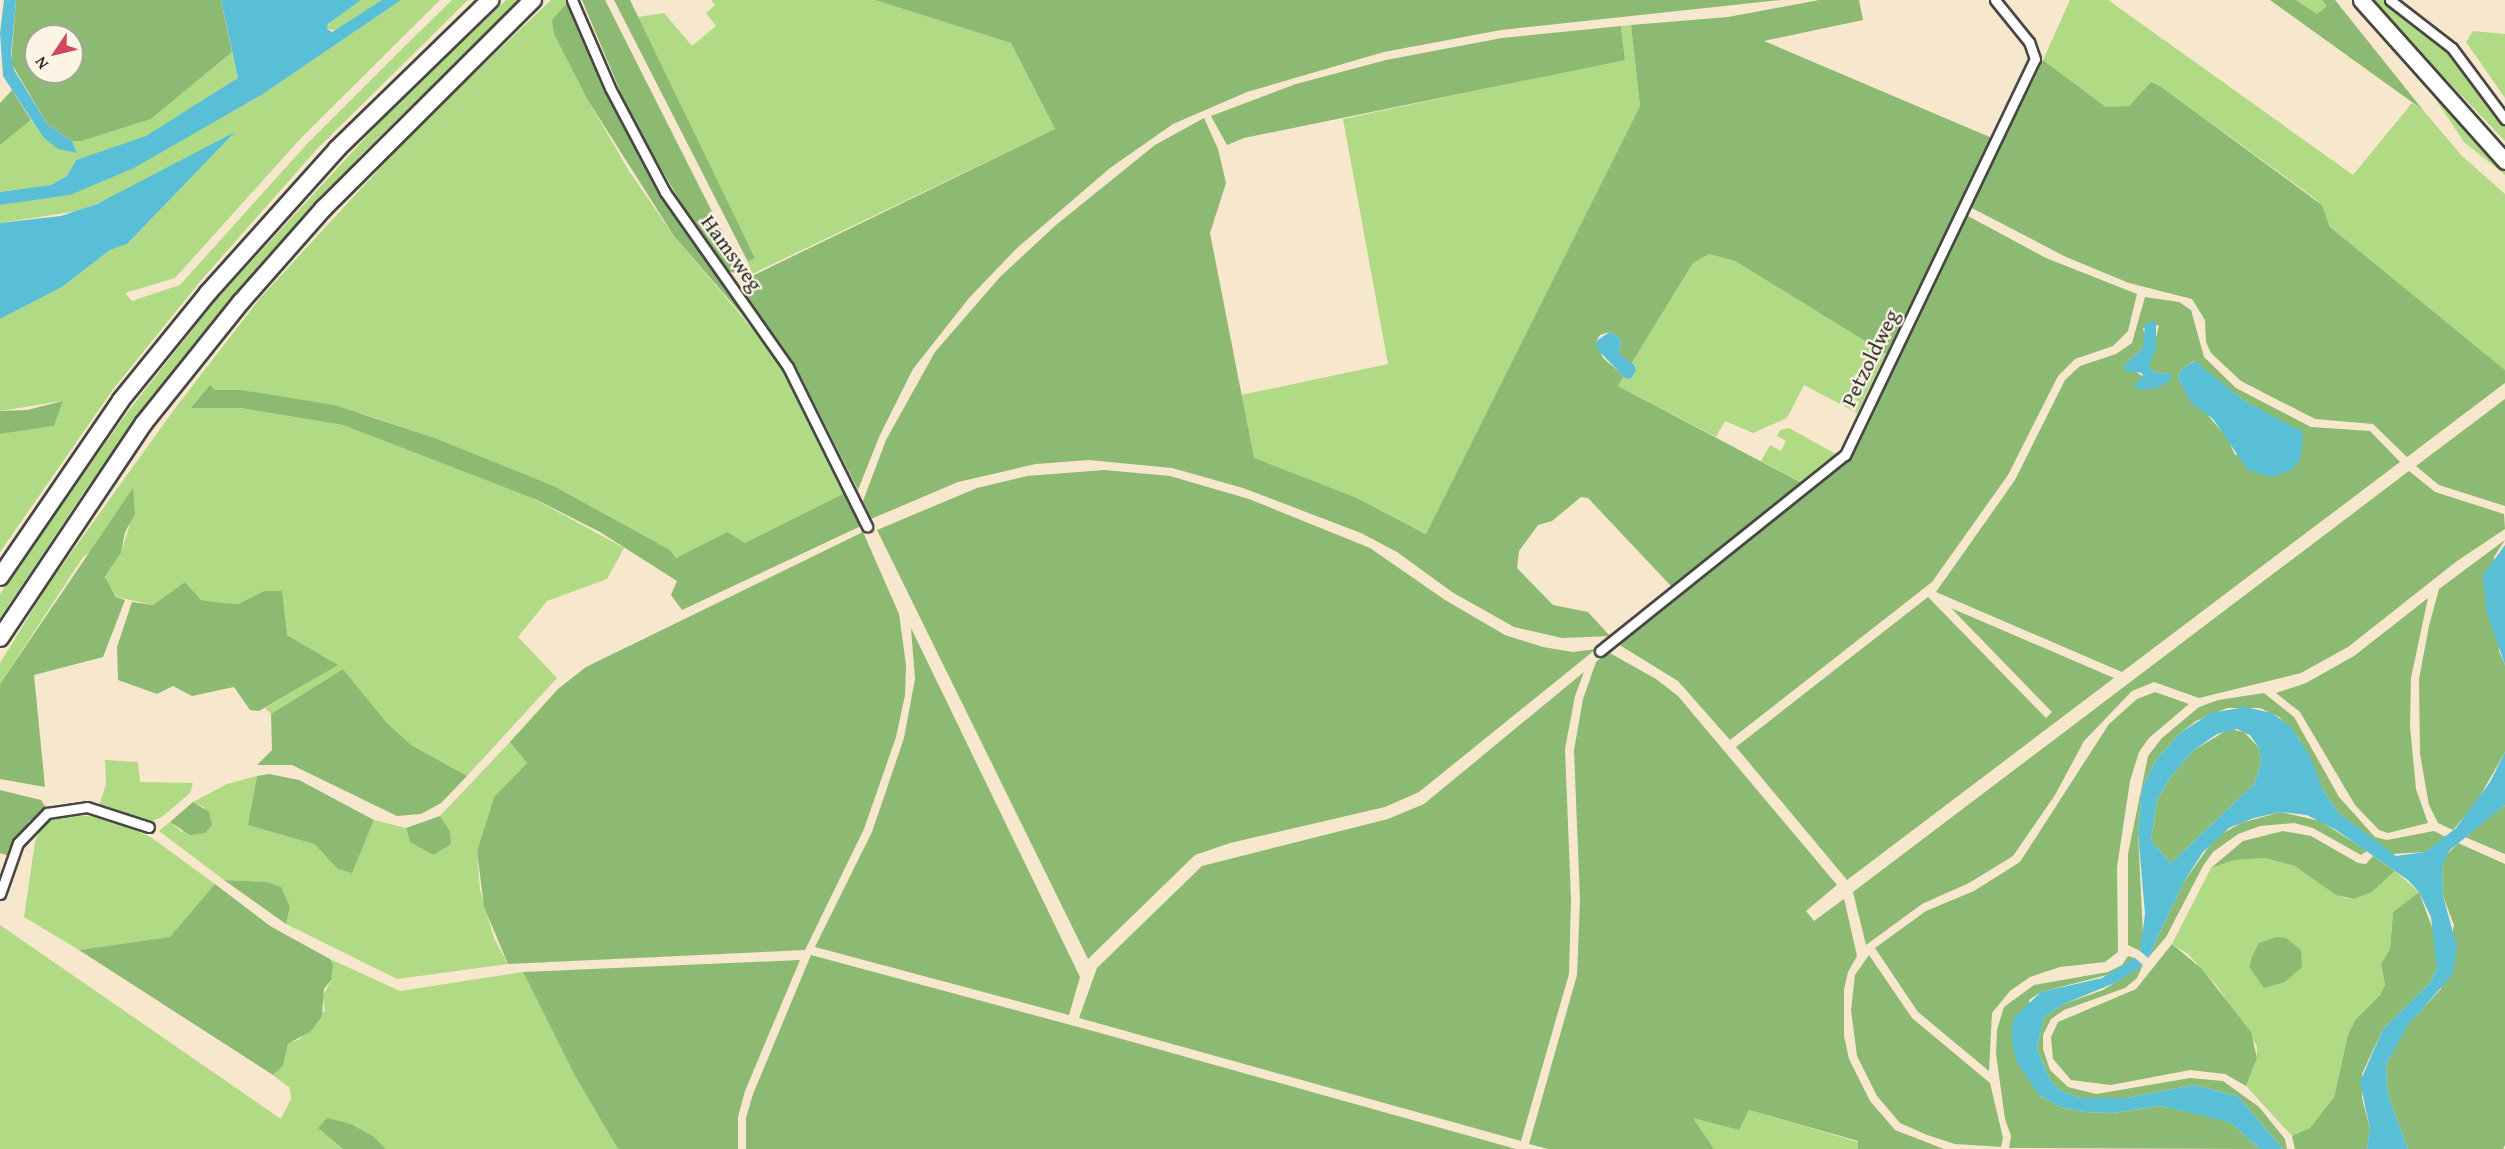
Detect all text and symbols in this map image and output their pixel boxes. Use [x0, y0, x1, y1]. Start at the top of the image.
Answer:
north arrow [24, 24, 84, 84]
text: N [28, 52, 54, 74]
street label: Hamsweg [695, 210, 769, 296]
street label: Petzoldweg [1835, 305, 1905, 411]

